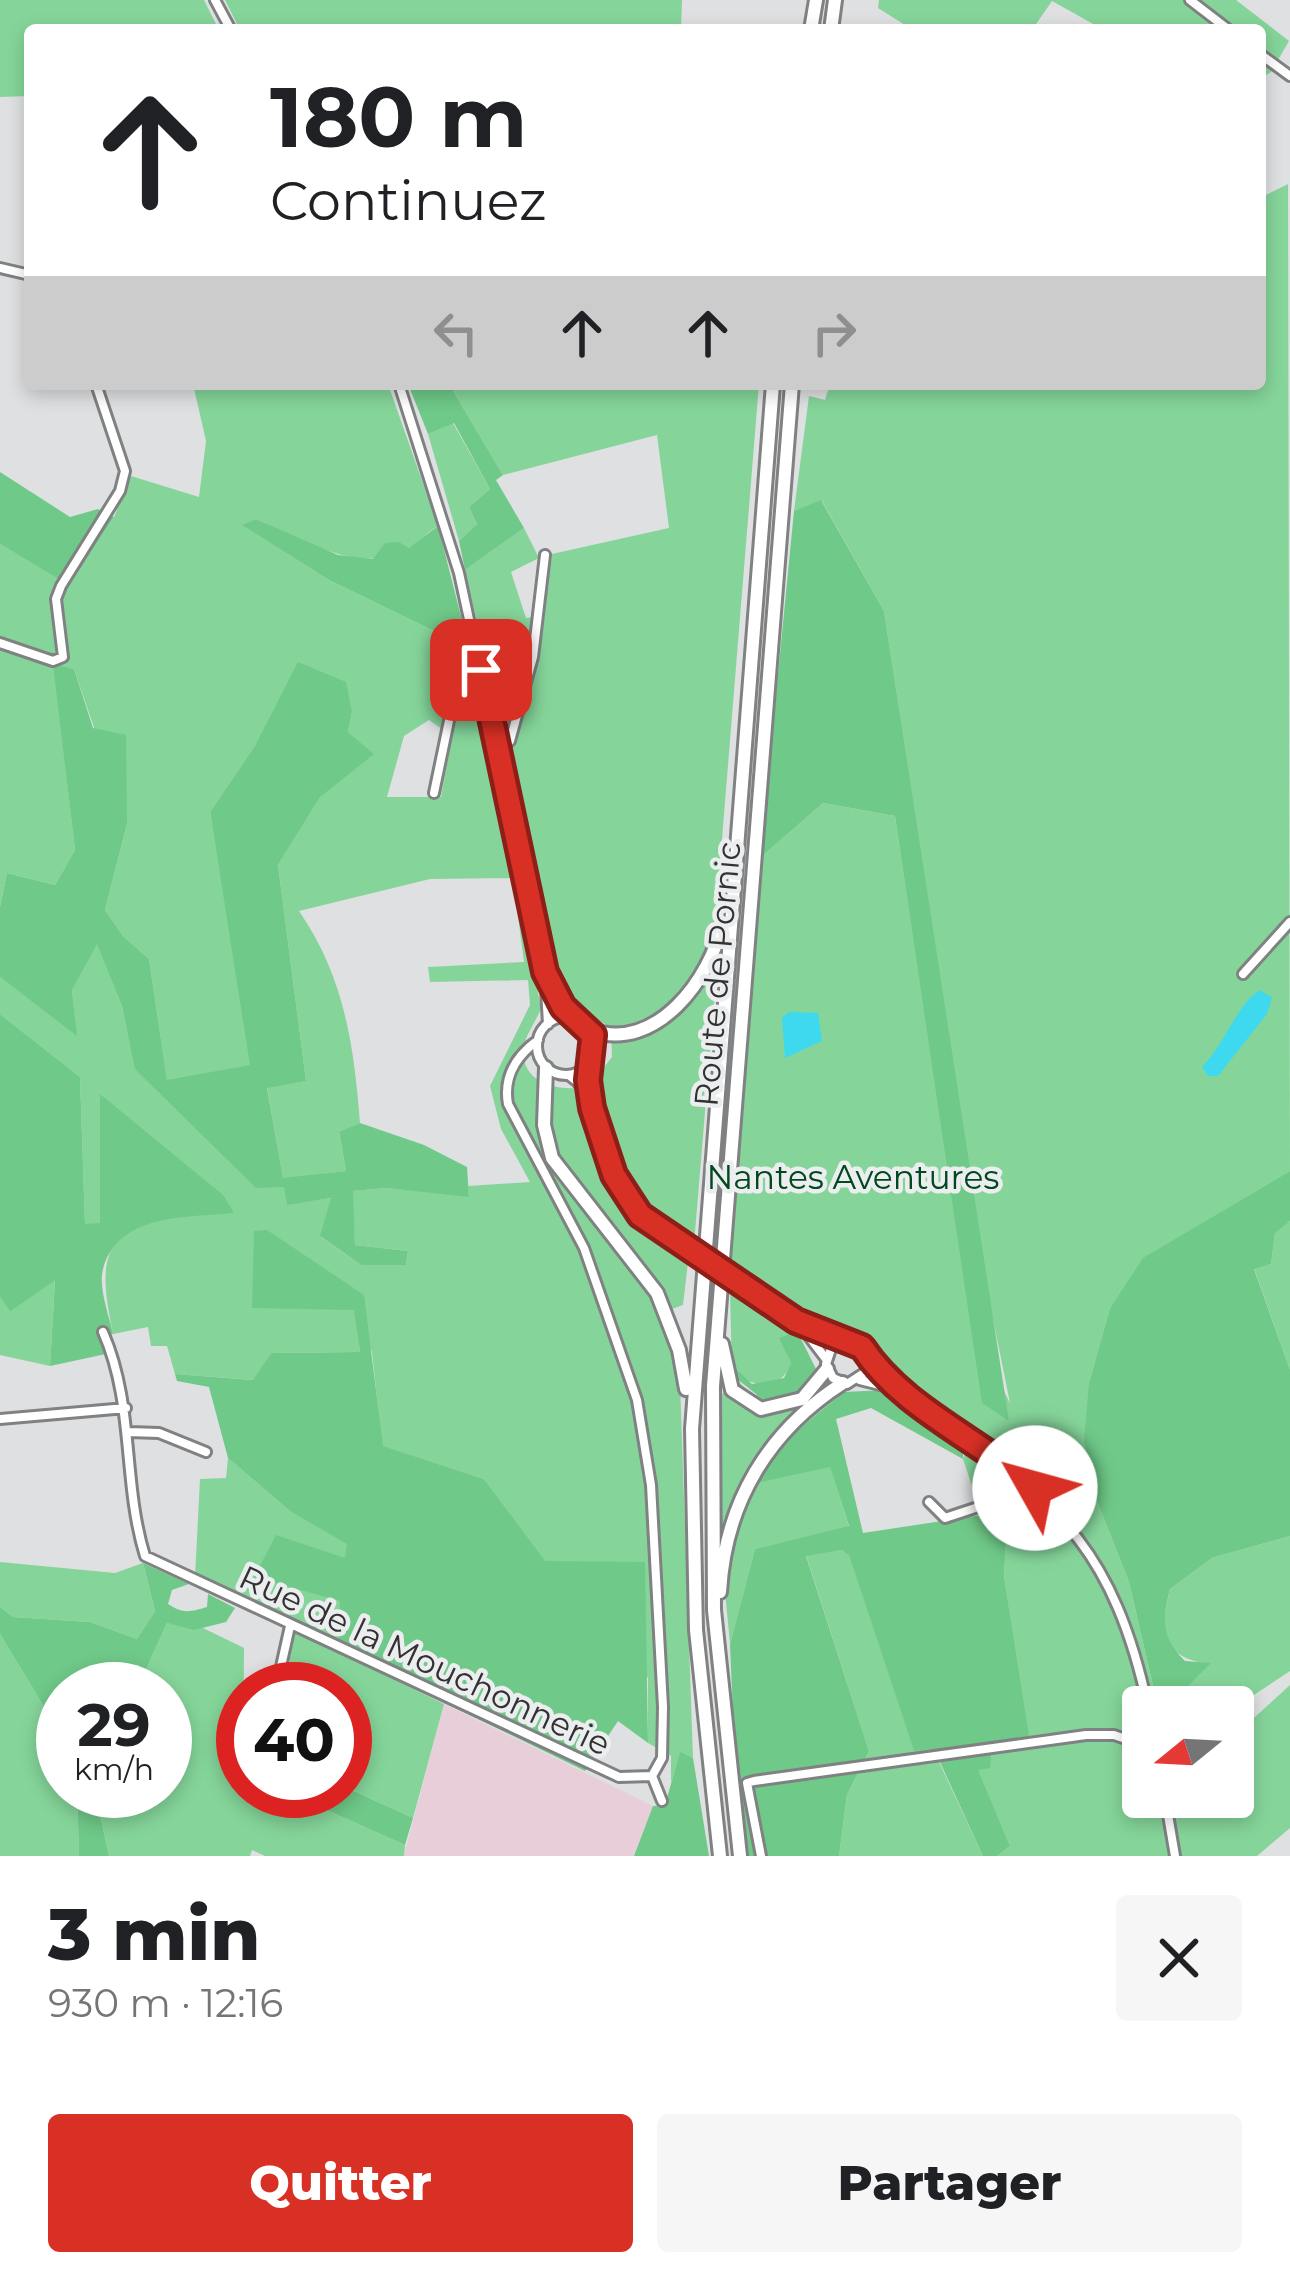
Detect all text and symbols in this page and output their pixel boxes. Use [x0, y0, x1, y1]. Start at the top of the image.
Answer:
text: 180 m [270, 66, 527, 168]
icon: ahead [72, 72, 228, 228]
text: Continuez [270, 168, 547, 234]
icon: left [423, 300, 489, 366]
icon: ahead [549, 300, 615, 366]
icon: ahead [675, 300, 741, 366]
icon: right [801, 300, 867, 366]
pin [430, 619, 532, 721]
icon: arrive [448, 637, 514, 703]
street label: Route de Pornic [685, 840, 749, 1108]
park label: Nantes Aventures [707, 1157, 999, 1197]
position arrow [972, 1425, 1098, 1551]
street label: Rue de la Mouchonnerie [233, 1556, 617, 1764]
speed limit sign: 40 [216, 1662, 372, 1818]
north arrow [1122, 1686, 1254, 1818]
map controls [1122, 1686, 1254, 1818]
text: 29 [77, 1688, 151, 1761]
text: km/h [74, 1751, 154, 1788]
text: 3 min [48, 1890, 260, 1978]
button: close [1116, 1895, 1242, 2021]
text: 930 m · 12:16 [48, 1979, 283, 2027]
button: Quitter [48, 2114, 633, 2252]
button: Partager [657, 2114, 1242, 2252]

